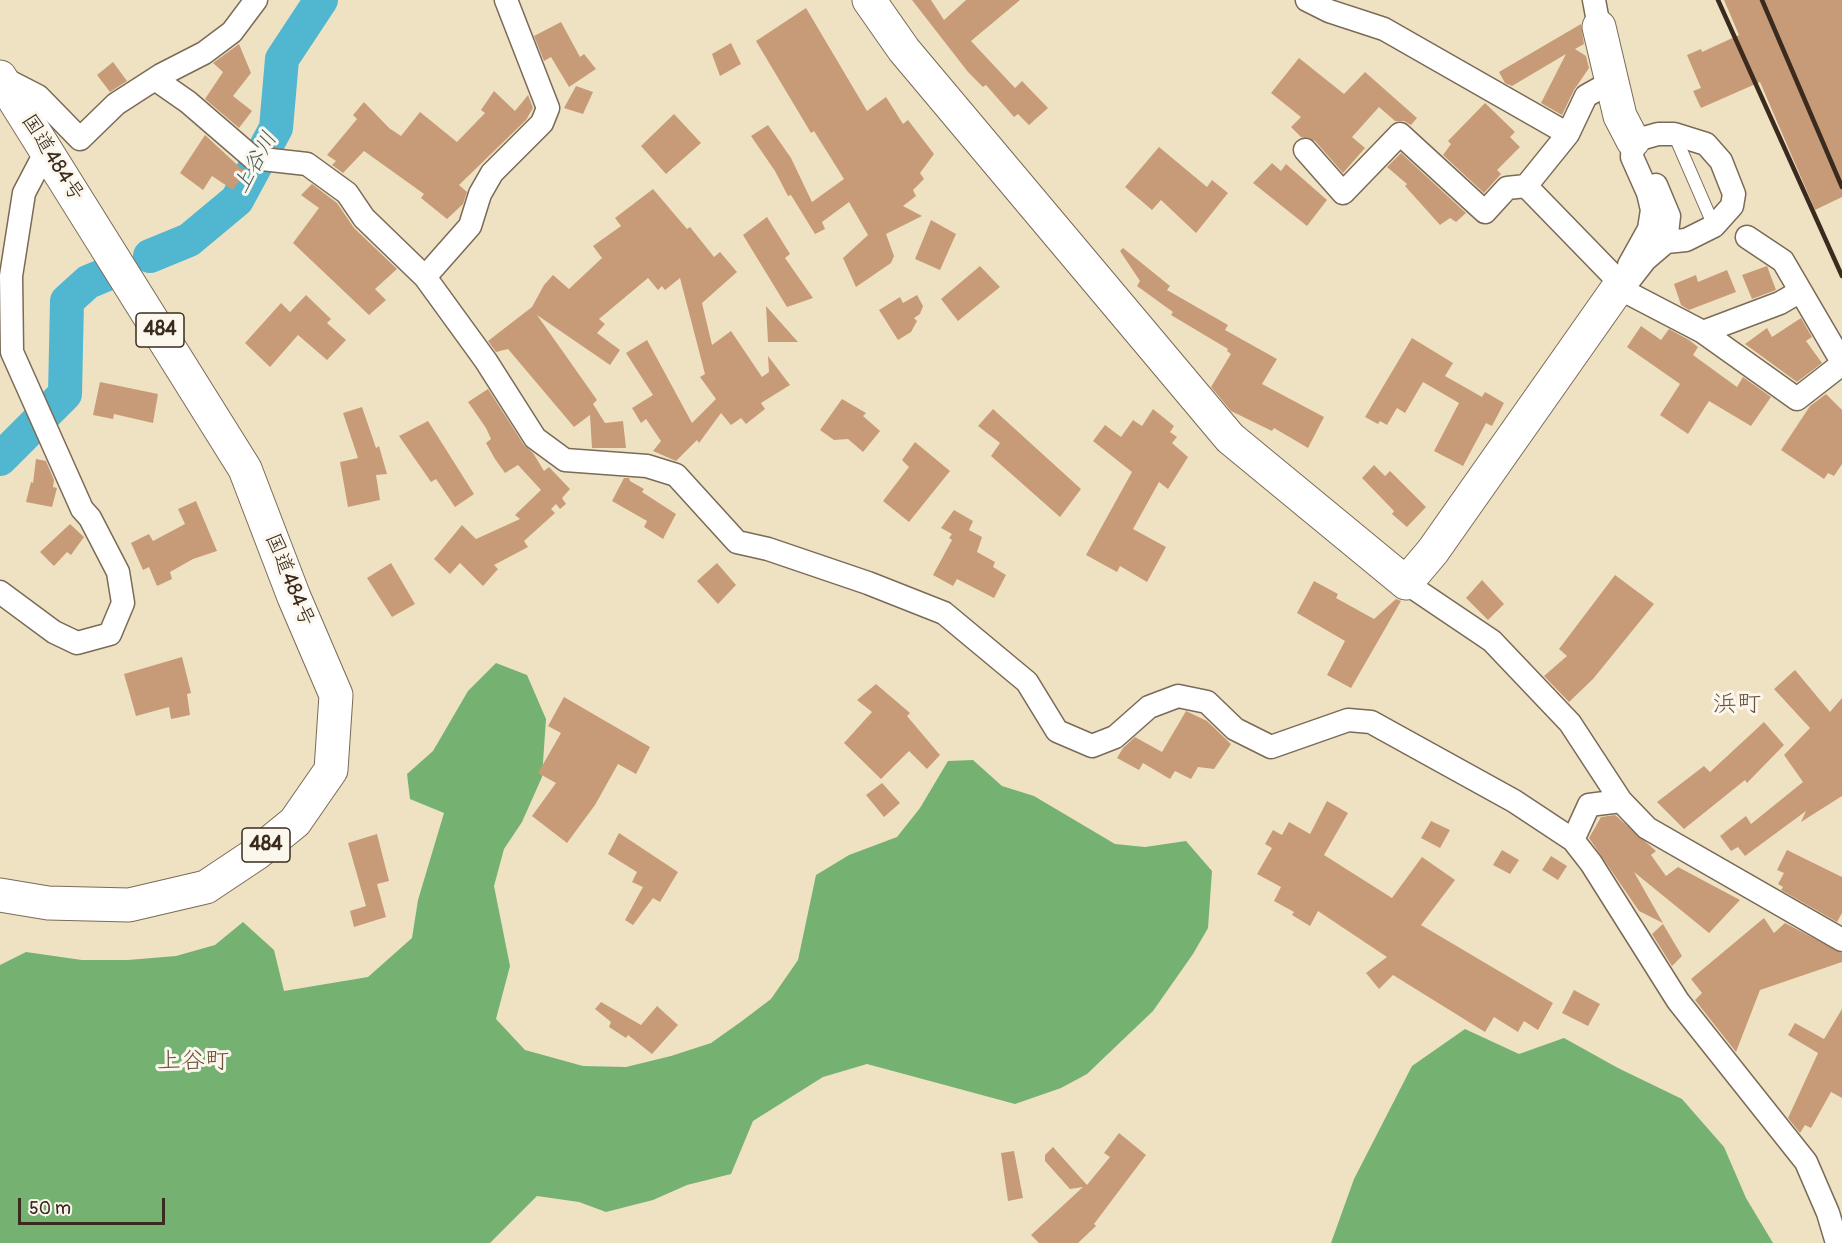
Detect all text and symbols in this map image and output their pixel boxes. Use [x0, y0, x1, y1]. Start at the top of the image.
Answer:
street label: 国道484号 [15, 110, 89, 206]
water label: 上谷川 [228, 128, 284, 198]
road number: 484 [136, 313, 184, 347]
street label: 国道484号 [259, 530, 319, 630]
district label: 浜町 [1713, 691, 1761, 719]
road number: 484 [242, 828, 290, 862]
district label: 上谷町 [157, 1048, 229, 1076]
scale bar [21, 1186, 168, 1224]
text: 50 m [29, 1197, 71, 1220]

